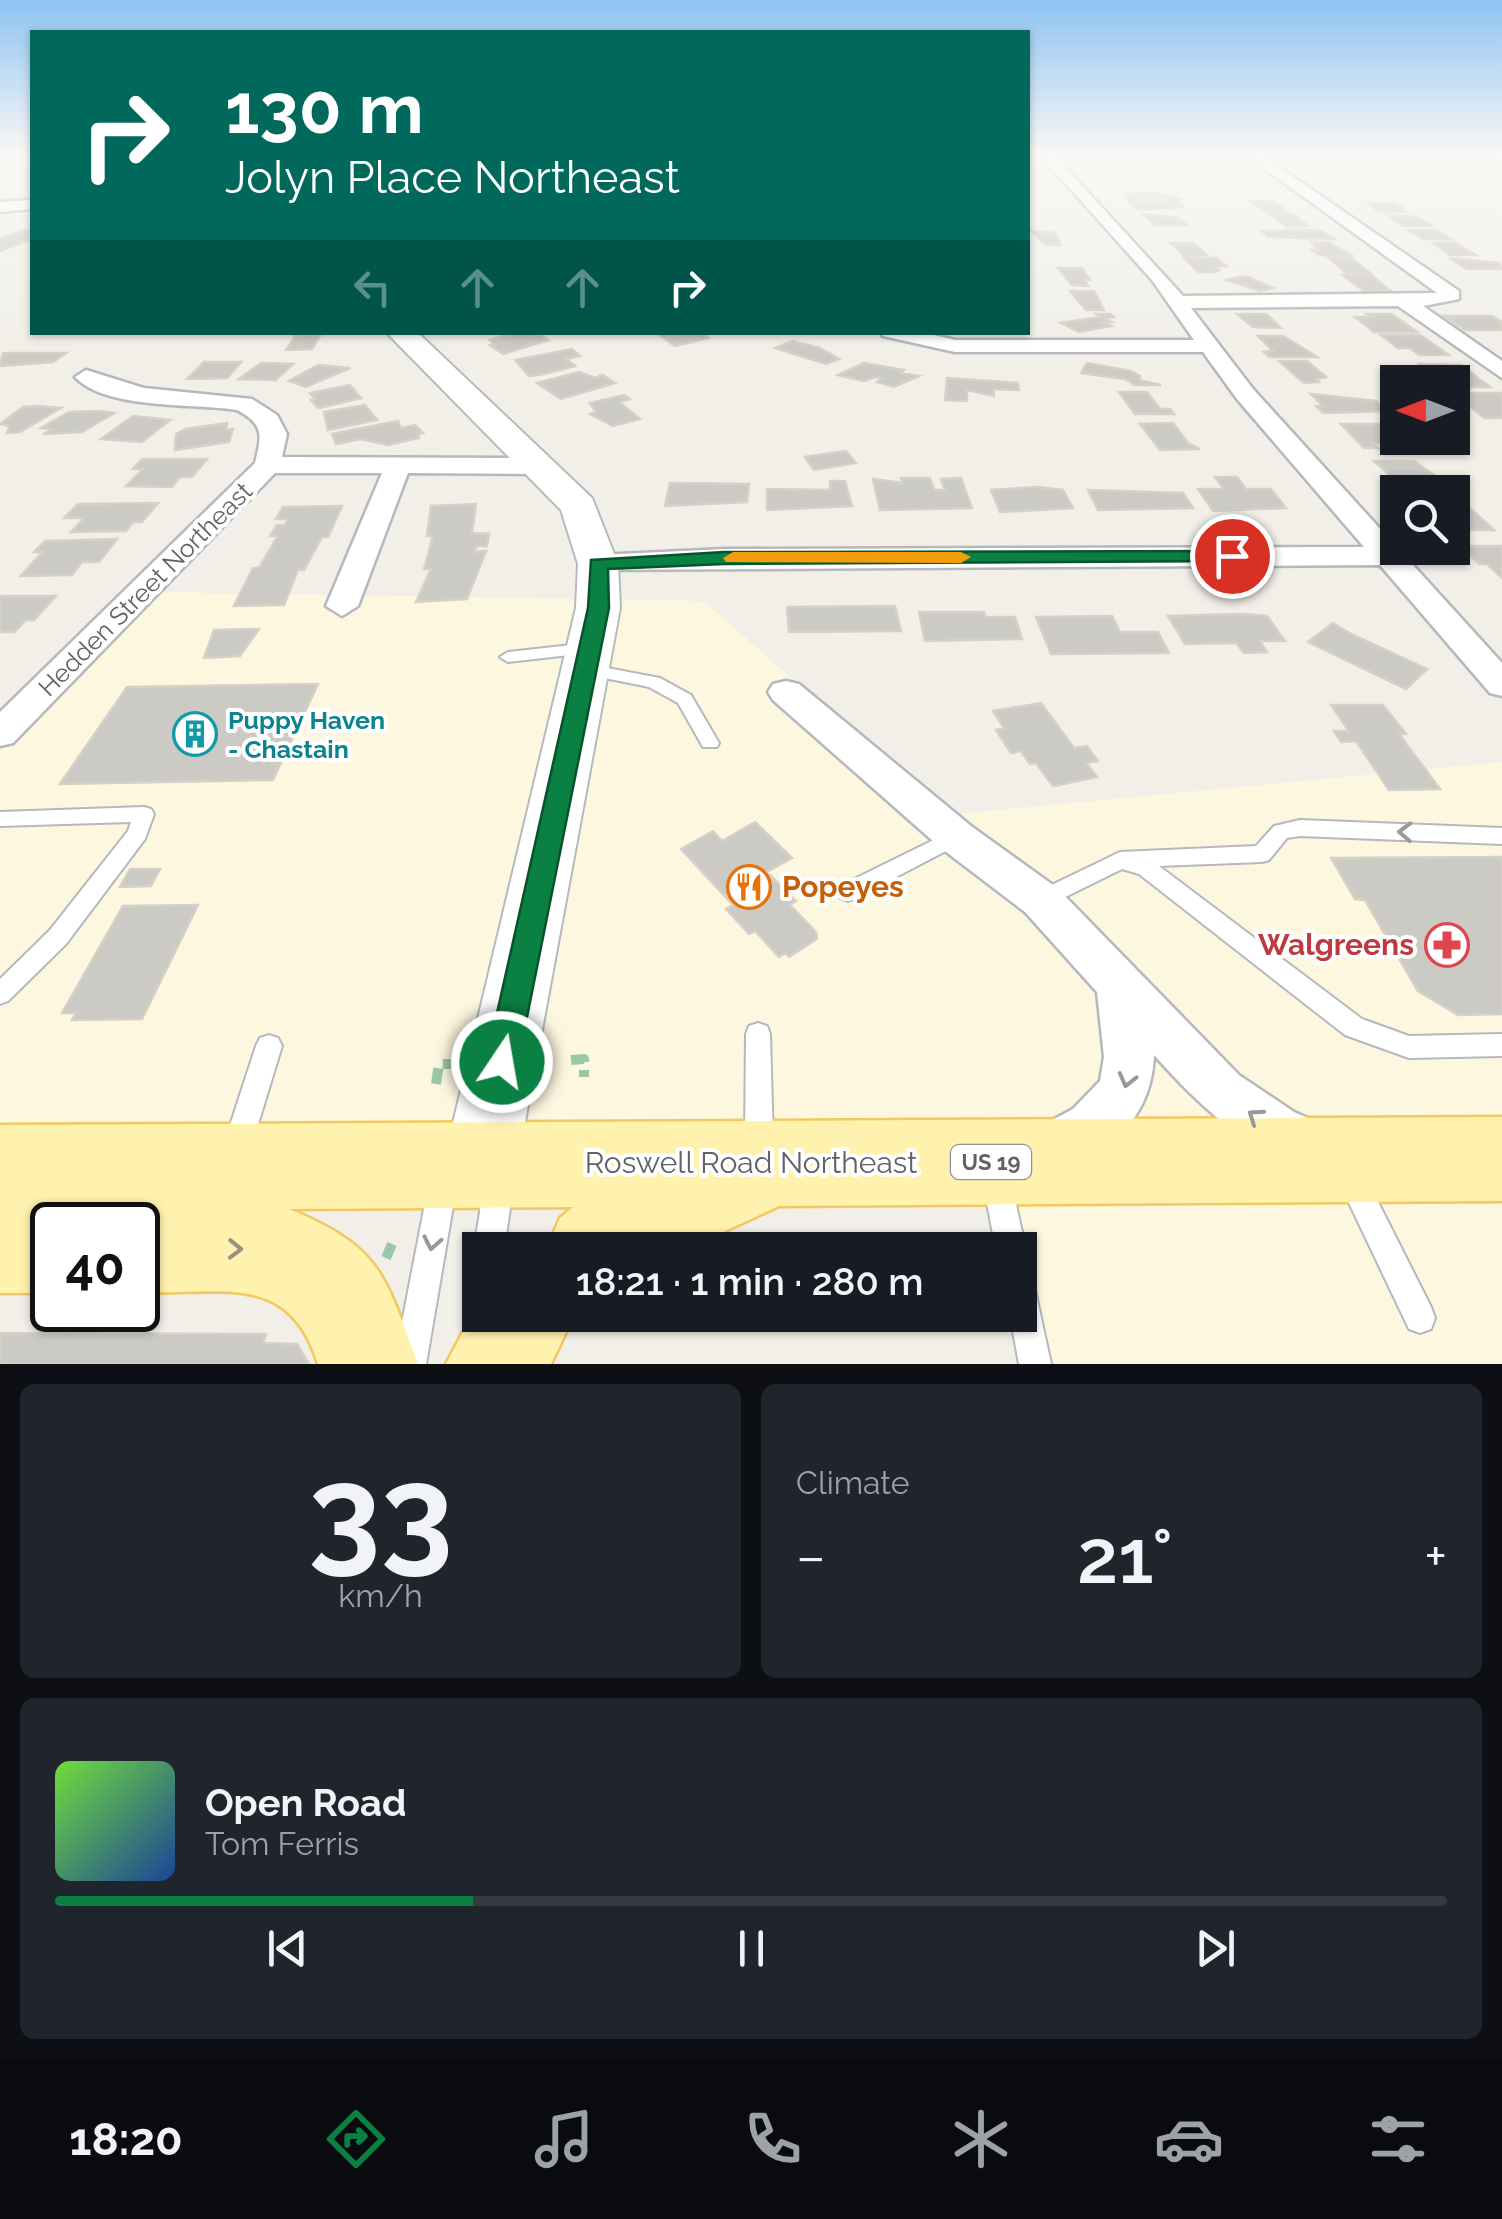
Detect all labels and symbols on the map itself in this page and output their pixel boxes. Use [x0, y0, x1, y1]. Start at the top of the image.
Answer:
north arrow [1380, 365, 1470, 455]
street label: Hedden Street Northeast [32, 476, 258, 702]
pin [1190, 514, 1275, 599]
place label: Puppy Haven - Chastain [228, 705, 385, 764]
building icon: Puppy Haven - Chastain [172, 711, 218, 757]
one-way arrow [1396, 822, 1412, 843]
restaurant icon: Popeyes [726, 864, 772, 910]
place label: Popeyes [782, 869, 904, 904]
pharmacy icon: Walgreens [1424, 922, 1470, 968]
place label: Walgreens [1258, 927, 1414, 962]
position arrow [450, 1010, 554, 1114]
one-way arrow [1118, 1071, 1139, 1088]
one-way arrow [1248, 1110, 1267, 1128]
street label: Roswell Road Northeast [585, 1145, 917, 1180]
road number: US 19 [951, 1145, 1031, 1179]
speed limit sign: 40 [30, 1202, 160, 1332]
one-way arrow [422, 1235, 443, 1251]
one-way arrow [227, 1238, 243, 1259]

